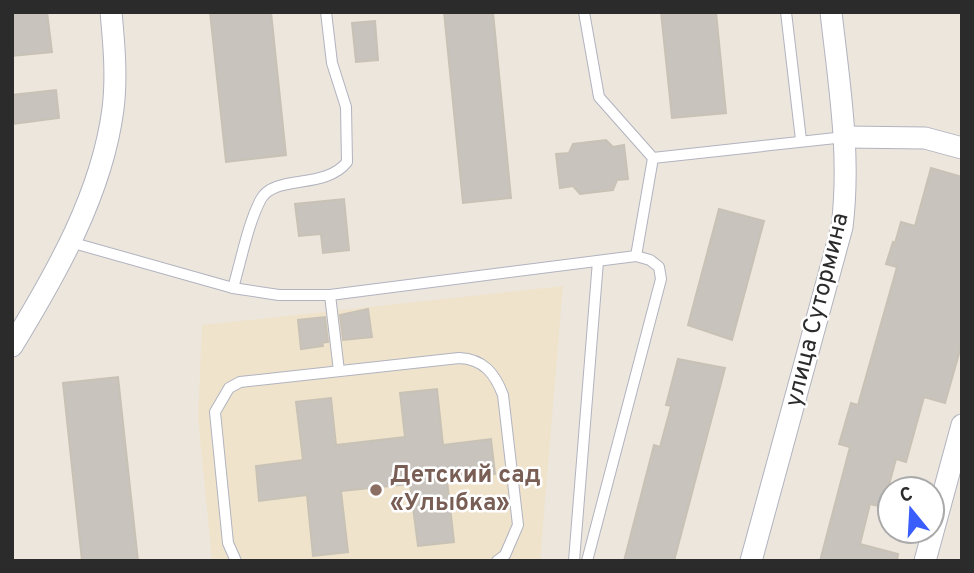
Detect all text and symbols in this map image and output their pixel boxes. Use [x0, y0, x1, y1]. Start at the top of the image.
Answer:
street label: улица Сутормина [779, 210, 857, 410]
place label: Детский сад «Улыбка» [390, 461, 541, 519]
north arrow [876, 475, 946, 545]
marker: Детский сад «Улыбка» [368, 482, 384, 498]
text: С [897, 482, 916, 509]

